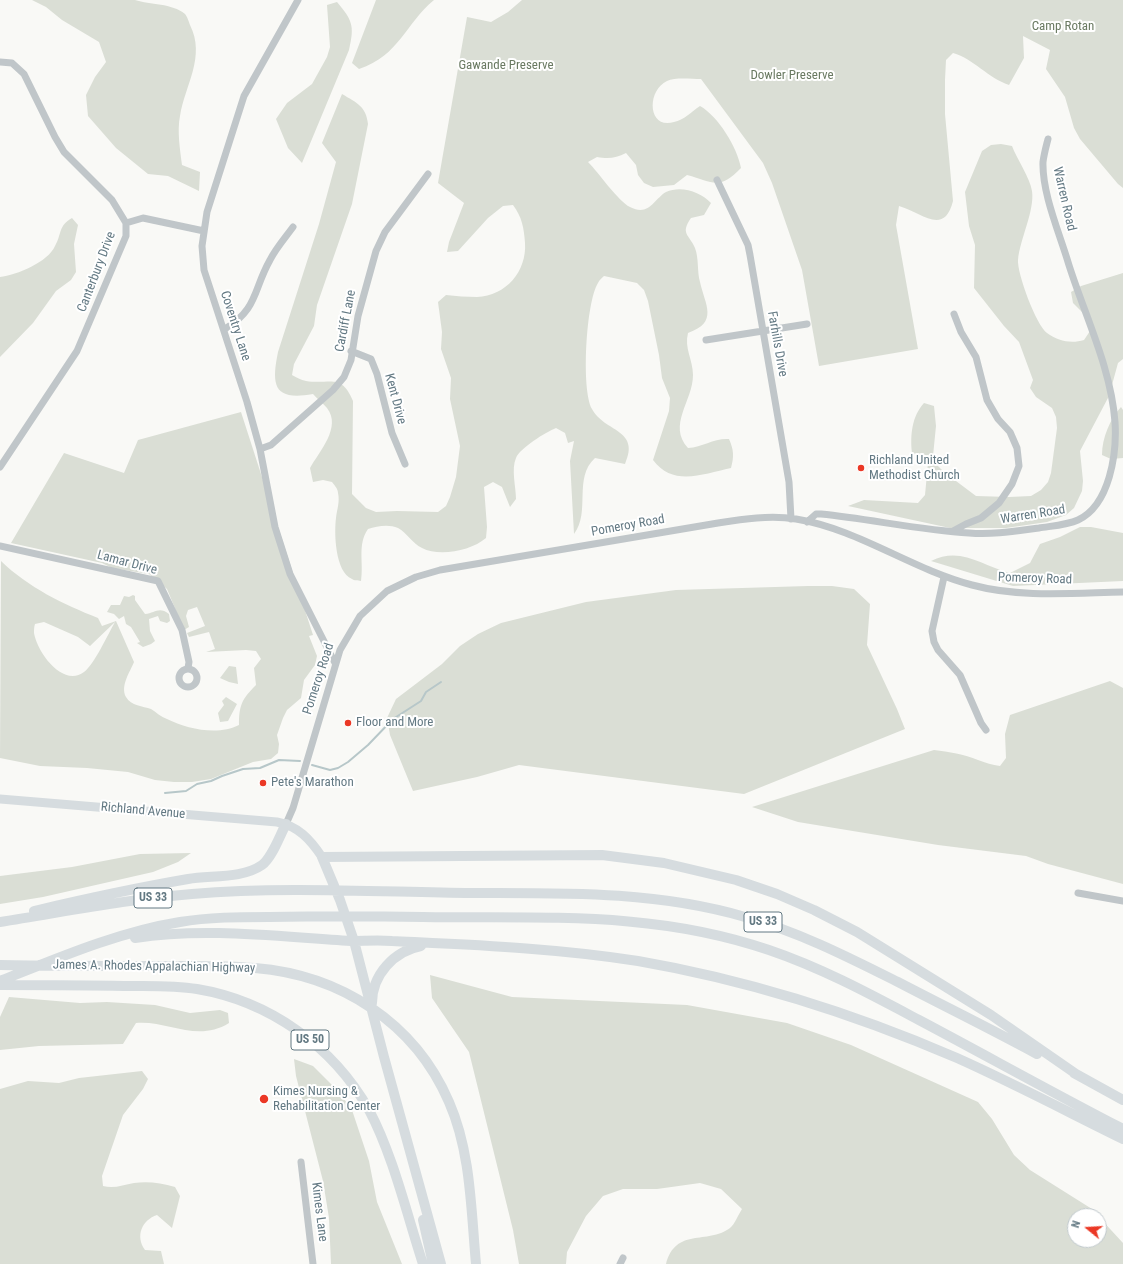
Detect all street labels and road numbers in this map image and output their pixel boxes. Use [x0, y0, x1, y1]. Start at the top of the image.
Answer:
street label: Warren Road [1049, 165, 1079, 233]
street label: Canterbury Drive [75, 230, 119, 314]
street label: Coventry Lane [216, 289, 254, 363]
street label: Cardiff Lane [332, 289, 360, 353]
street label: Farhills Drive [764, 310, 790, 378]
street label: Kent Drive [381, 372, 409, 426]
street label: Warren Road [1000, 502, 1066, 528]
street label: Pomeroy Road [590, 512, 666, 540]
street label: Lamar Drive [95, 548, 159, 578]
street label: Pomeroy Road [998, 570, 1072, 588]
street label: Pomeroy Road [300, 641, 338, 717]
street label: Richland Avenue [100, 800, 186, 822]
road number: US 33 [134, 888, 172, 908]
road number: US 33 [744, 912, 782, 932]
street label: James A. Rhodes Appalachian Highway [53, 957, 255, 977]
road number: US 50 [291, 1030, 329, 1050]
street label: Kimes Lane [308, 1181, 330, 1243]

